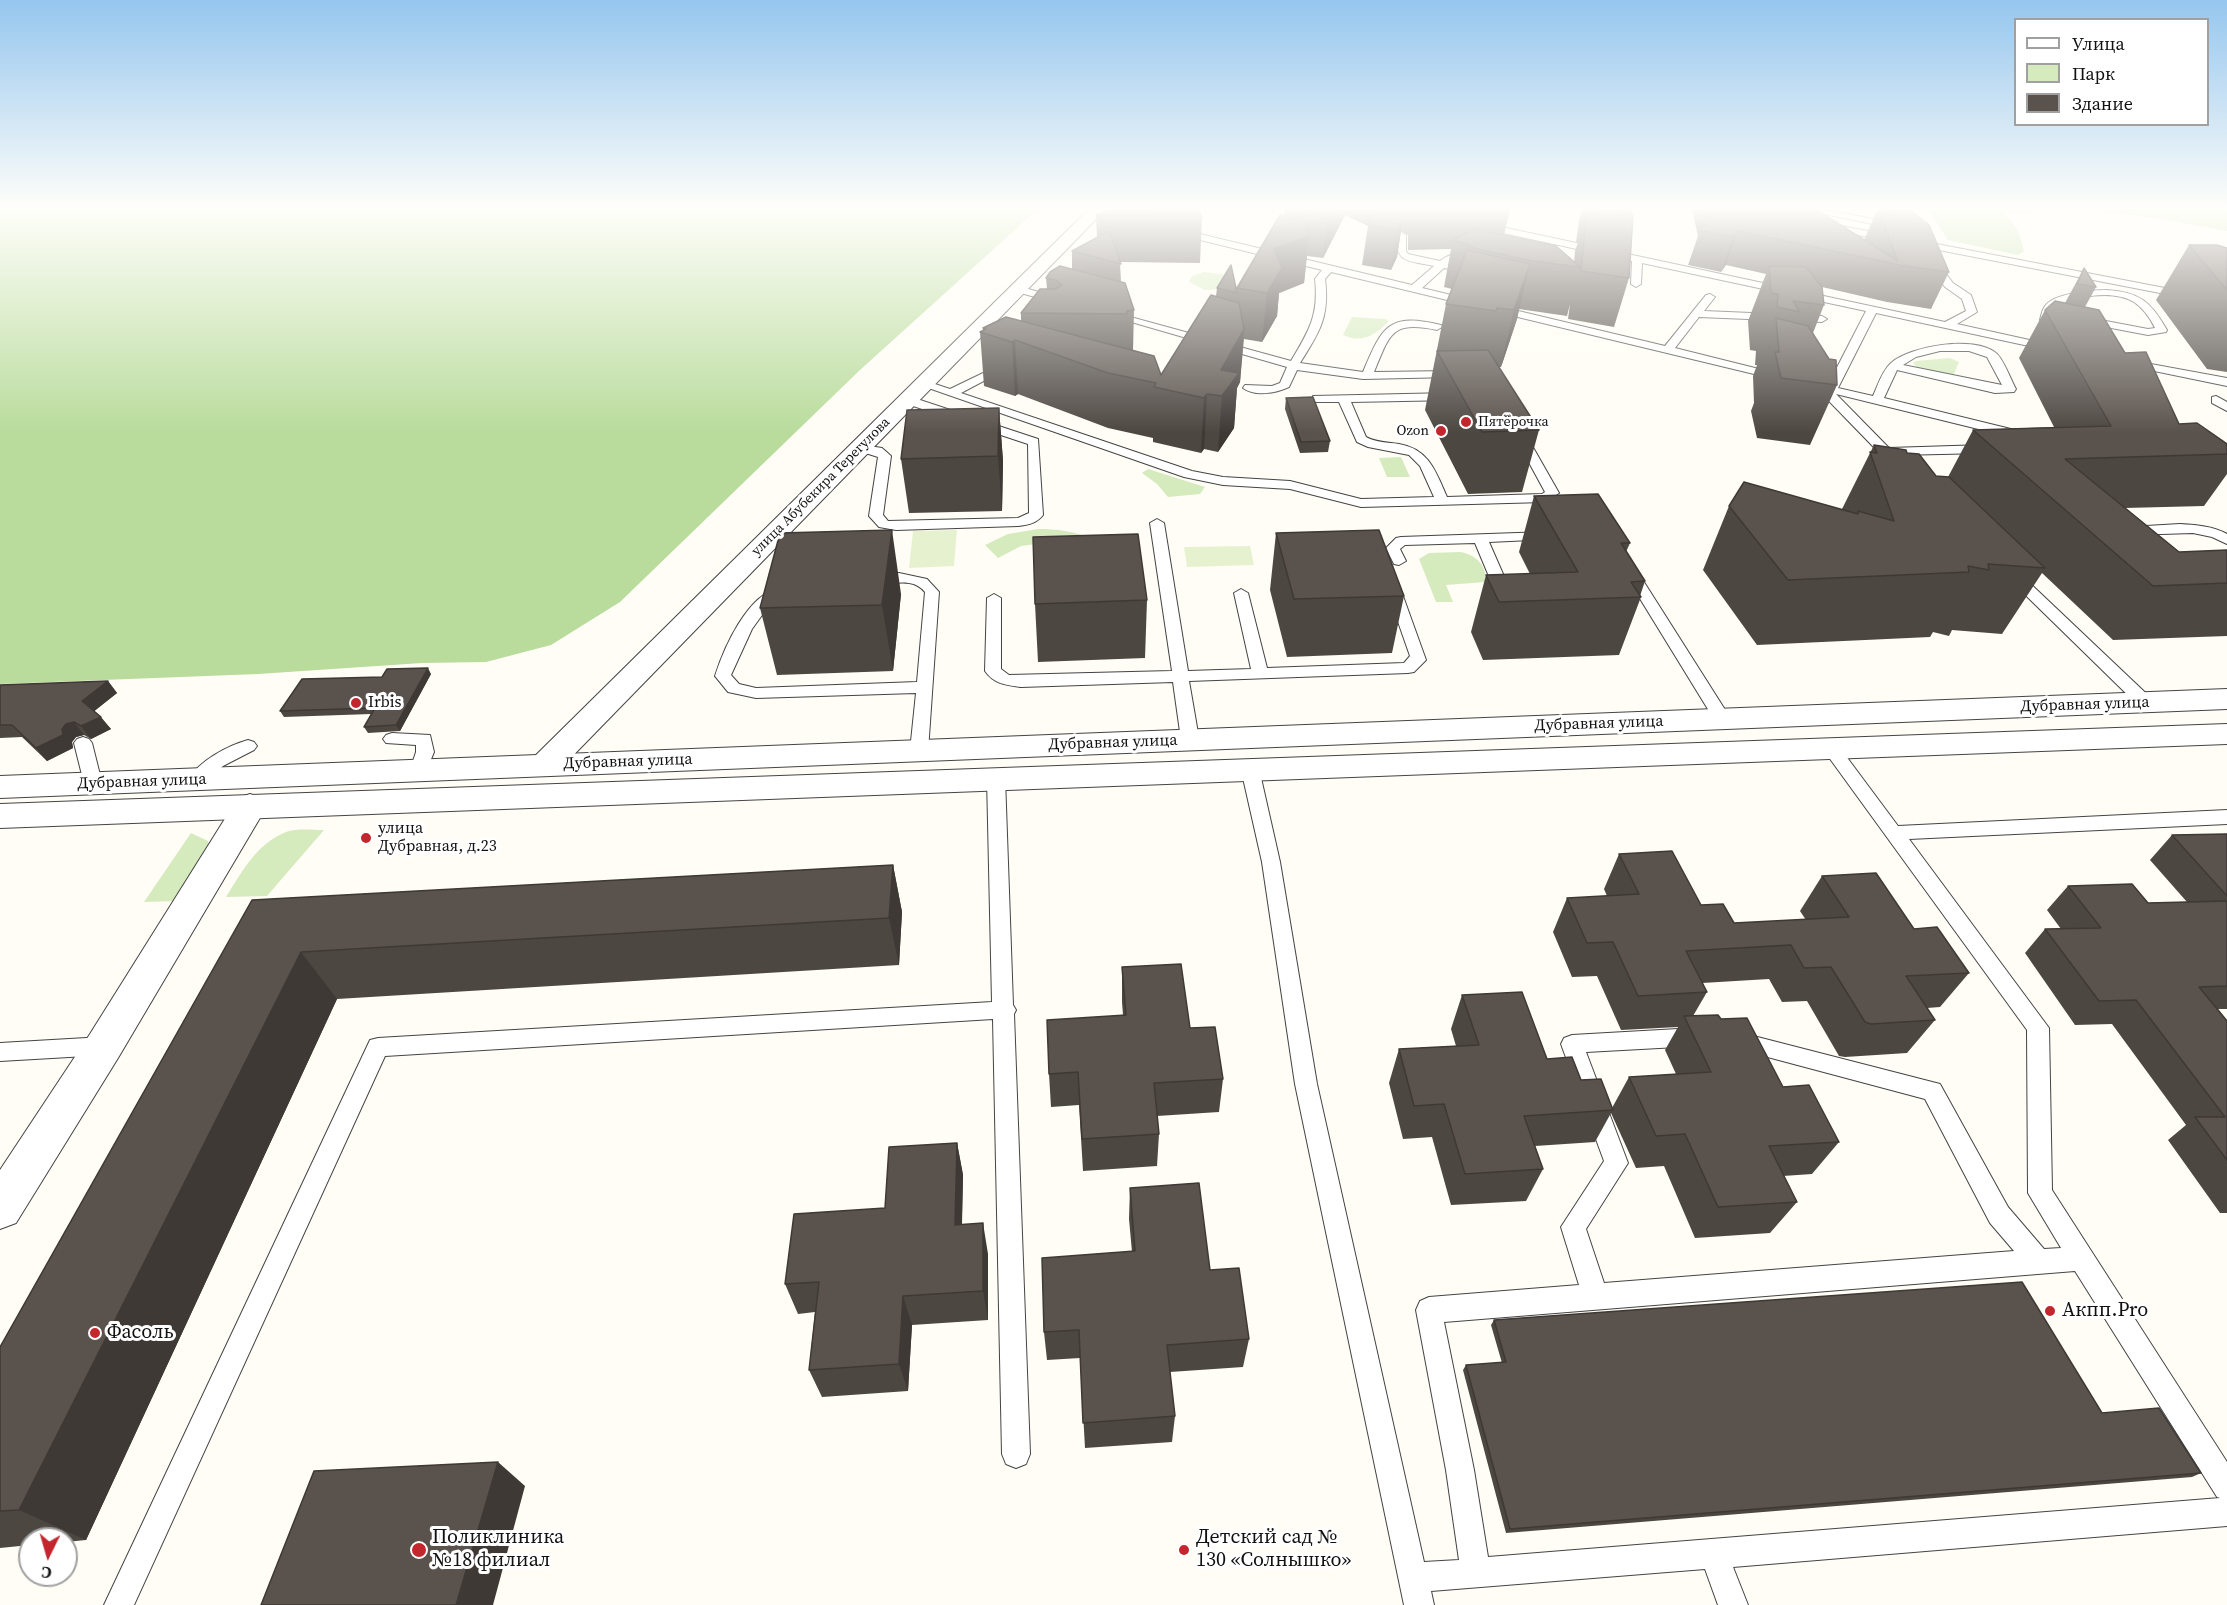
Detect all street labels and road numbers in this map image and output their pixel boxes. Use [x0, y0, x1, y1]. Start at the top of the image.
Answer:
street label: улица Абубекира Терегулова [748, 414, 894, 560]
street label: Дубравная улица [2020, 693, 2150, 717]
street label: Дубравная улица [1534, 712, 1664, 736]
street label: Дубравная улица [1048, 731, 1178, 755]
street label: Дубравная улица [563, 750, 693, 774]
street label: Дубравная улица [77, 770, 207, 794]

